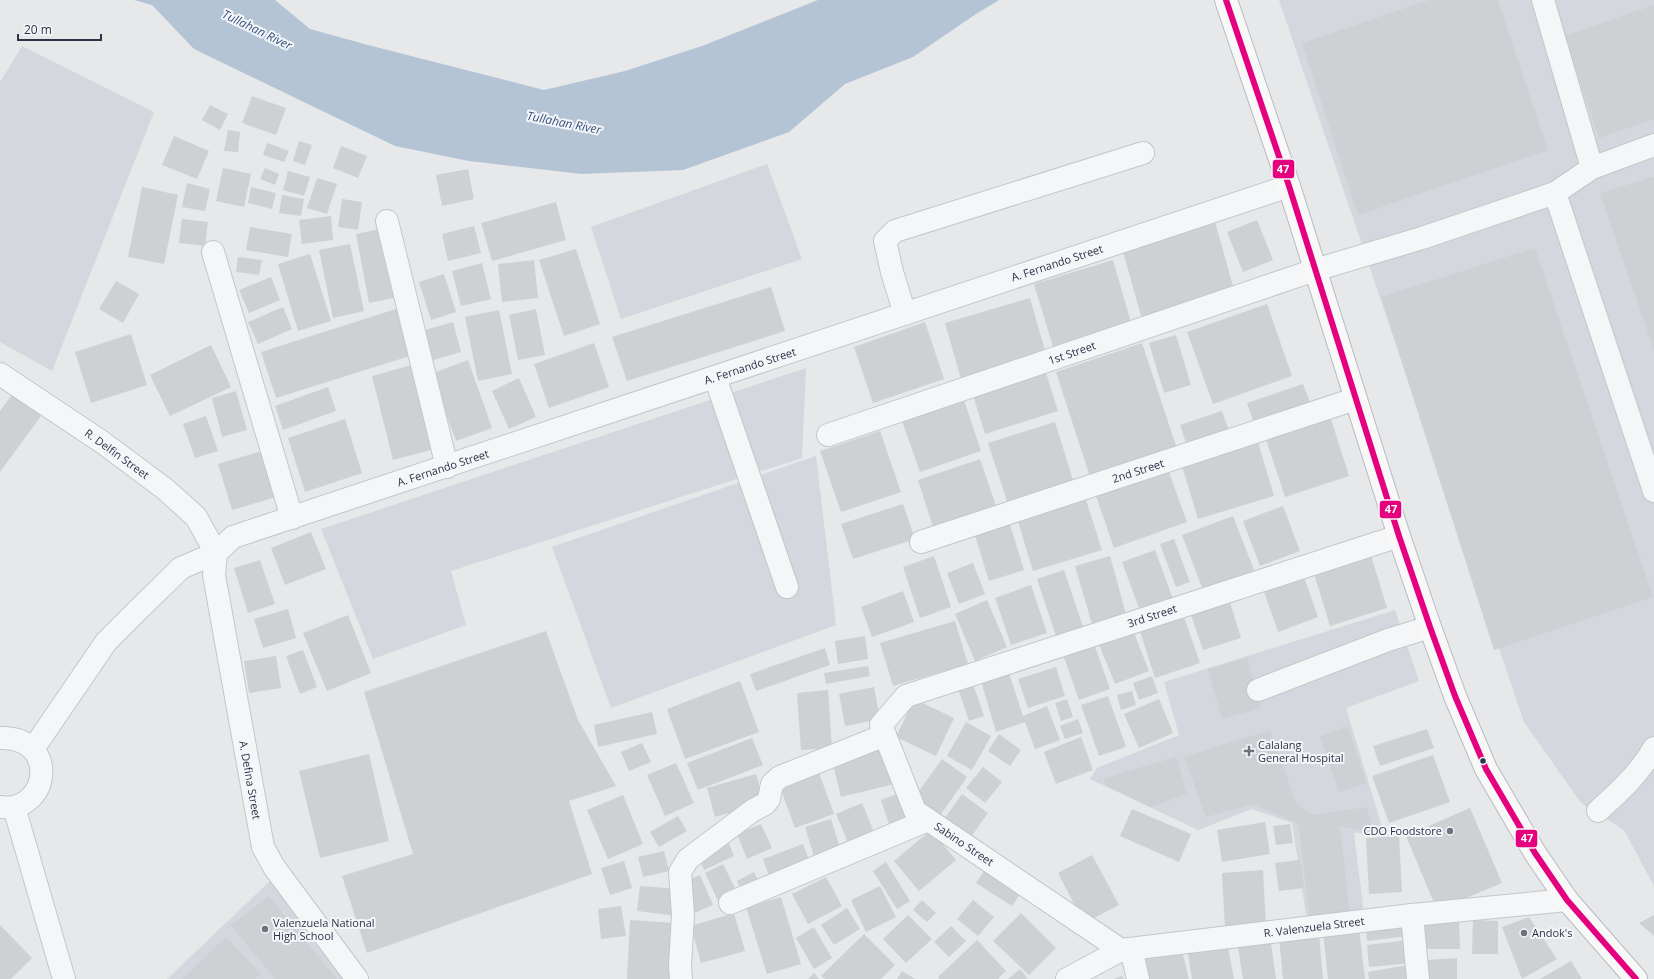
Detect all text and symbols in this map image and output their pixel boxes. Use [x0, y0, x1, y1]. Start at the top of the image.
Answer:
water label: Tullahan River [220, 5, 296, 54]
scale bar [18, 16, 101, 42]
text: 20 m [24, 21, 52, 38]
water label: Tullahan River [525, 107, 604, 138]
line badge: 47 [1272, 159, 1295, 179]
text: 47 [1277, 161, 1289, 176]
street label: A. Fernando Street [1009, 241, 1105, 284]
street label: 1st Street [1046, 337, 1098, 368]
street label: A. Fernando Street [702, 344, 798, 387]
street label: R. Delfin Street [82, 425, 153, 482]
street label: A. Fernando Street [395, 446, 491, 489]
street label: 2nd Street [1110, 455, 1166, 486]
line badge: 47 [1379, 500, 1402, 519]
text: 47 [1385, 501, 1397, 516]
street label: 3rd Street [1125, 600, 1179, 631]
place label: Calalang General Hospital [1258, 737, 1344, 765]
street label: A. Defina Street [236, 739, 265, 821]
marker: Calalang General Hospital [1243, 745, 1255, 757]
unlabelled marker [1478, 756, 1488, 766]
street label: Sabino Street [932, 818, 997, 869]
place label: CDO Foodstore [1364, 823, 1442, 838]
marker: CDO Foodstore [1445, 826, 1455, 836]
line badge: 47 [1515, 829, 1538, 848]
text: 47 [1521, 830, 1533, 845]
street label: R. Valenzuela Street [1263, 913, 1365, 940]
place label: Valenzuela National High School [273, 915, 375, 943]
marker: Valenzuela National High School [260, 924, 270, 934]
place label: Andok's [1532, 925, 1572, 940]
marker: Andok's [1519, 928, 1529, 938]

